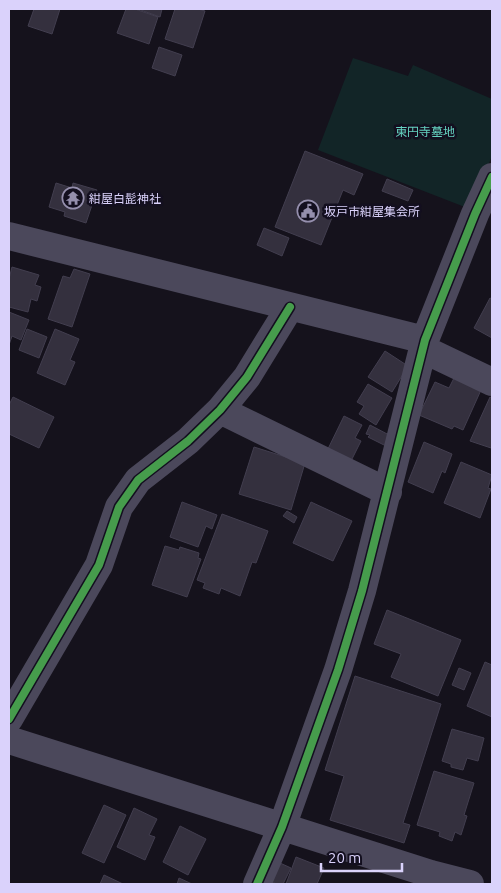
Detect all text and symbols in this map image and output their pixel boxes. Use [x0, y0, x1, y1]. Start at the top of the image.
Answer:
park label: 東円寺墓地 [395, 125, 455, 138]
temple icon: 紺屋白髭神社 [61, 186, 85, 210]
place label: 紺屋白髭神社 [89, 192, 161, 205]
public building icon: 坂戸市紺屋集会所 [296, 199, 320, 223]
place label: 坂戸市紺屋集会所 [324, 205, 420, 218]
scale bar [321, 840, 402, 872]
text: 20 m [328, 849, 361, 866]

